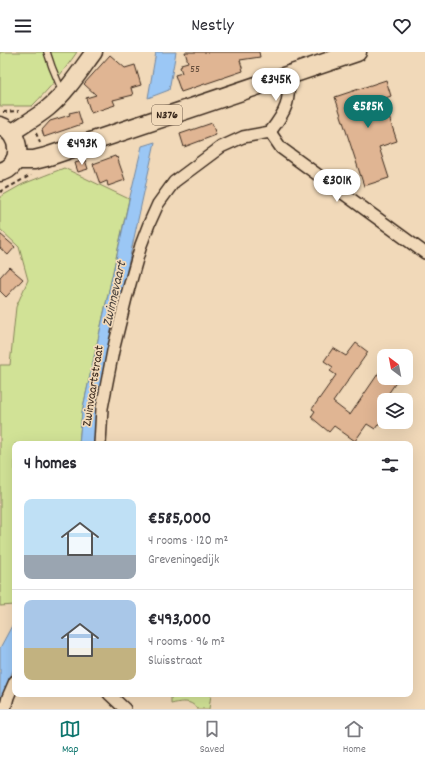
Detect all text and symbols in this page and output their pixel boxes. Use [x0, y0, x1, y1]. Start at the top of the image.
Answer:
text: Nestly [191, 14, 234, 39]
icon: menu [12, 15, 34, 37]
icon: heart [391, 15, 413, 37]
house number: 55 [190, 62, 200, 78]
pin: €345K [248, 68, 304, 102]
text: €345K [261, 71, 291, 90]
pin: €585K [340, 95, 396, 129]
text: €585K [353, 98, 383, 117]
road number: N376 [152, 105, 182, 125]
pin: €493K [54, 132, 110, 166]
text: €493K [67, 135, 97, 154]
pin: €301K [309, 169, 365, 203]
text: €301K [323, 172, 351, 191]
water label: Zwinnevaart [98, 258, 133, 328]
street label: Zwinvaartstraat [78, 344, 110, 428]
north arrow [377, 349, 413, 385]
map controls [377, 349, 413, 429]
button: layers [377, 393, 413, 429]
text: 4 homes [24, 453, 77, 477]
icon: filters [379, 454, 401, 476]
text: €585,000 [148, 508, 211, 532]
icon: home [56, 515, 104, 563]
text: 4 rooms · 120 m² [148, 532, 228, 551]
text: Greveningedijk [148, 551, 219, 570]
text: €493,000 [148, 609, 211, 633]
icon: home [56, 616, 104, 664]
text: 4 rooms · 96 m² [148, 633, 225, 652]
text: Sluisstraat [148, 652, 202, 671]
tab: Map [59, 718, 81, 758]
tab: Saved [200, 718, 224, 758]
tab: Home [343, 718, 366, 758]

